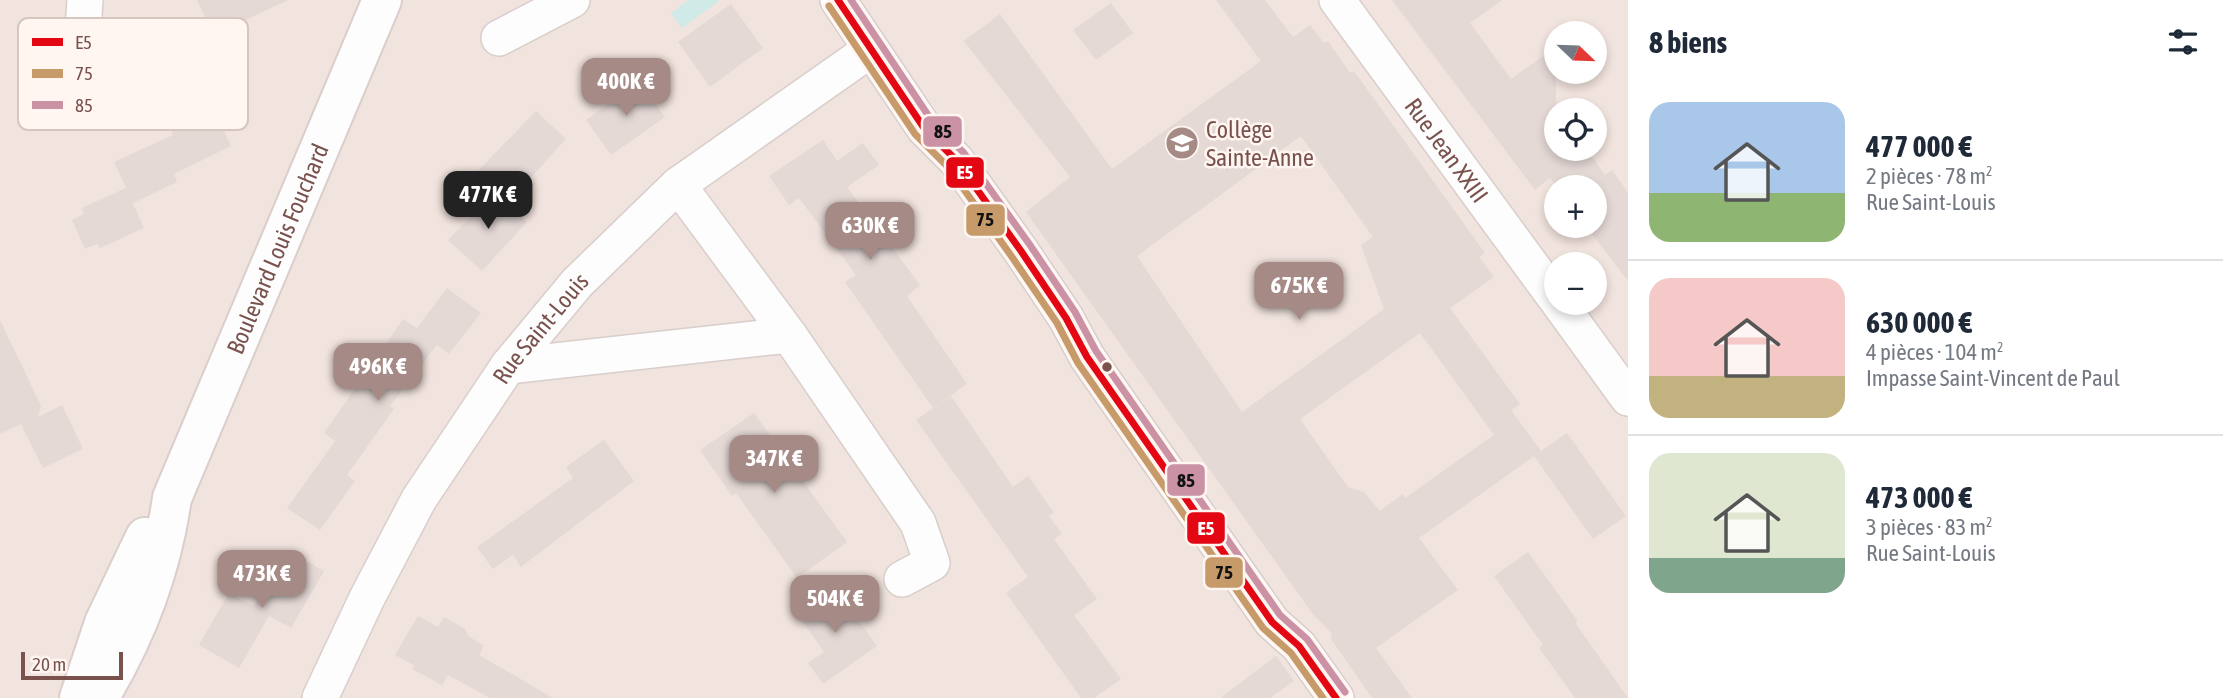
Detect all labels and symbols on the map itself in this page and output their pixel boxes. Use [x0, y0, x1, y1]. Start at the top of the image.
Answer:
legend [18, 18, 248, 130]
north arrow [1544, 21, 1606, 84]
text: E5 [75, 31, 92, 53]
pin: 400K € [569, 58, 683, 118]
text: 75 [75, 62, 93, 84]
street label: Rue Jean XXIII [1400, 93, 1494, 207]
text: 85 [75, 94, 93, 116]
line badge: 85 [922, 115, 963, 148]
place label: Collège Sainte-Anne [1206, 116, 1314, 171]
text: 85 [934, 120, 952, 142]
school or university icon: Collège Sainte-Anne [1163, 124, 1201, 162]
street label: Boulevard Louis Fouchard [221, 140, 333, 358]
line badge: E5 [945, 156, 985, 189]
text: E5 [956, 161, 974, 183]
pin: 477K € [431, 172, 545, 231]
pin: 630K € [813, 202, 927, 262]
line badge: 75 [965, 203, 1006, 237]
text: 75 [976, 208, 994, 230]
pin: 675K € [1242, 262, 1356, 322]
street label: Rue Saint-Louis [487, 267, 593, 388]
pin: 496K € [321, 344, 435, 403]
unlabelled marker [1100, 360, 1114, 374]
pin: 347K € [717, 435, 831, 495]
line badge: 85 [1166, 463, 1206, 497]
text: 85 [1177, 469, 1195, 491]
line badge: E5 [1186, 511, 1226, 545]
text: E5 [1197, 517, 1215, 539]
pin: 473K € [205, 550, 319, 610]
line badge: 75 [1204, 556, 1244, 589]
text: 75 [1215, 561, 1233, 583]
pin: 504K € [778, 576, 892, 635]
scale bar [21, 649, 122, 681]

